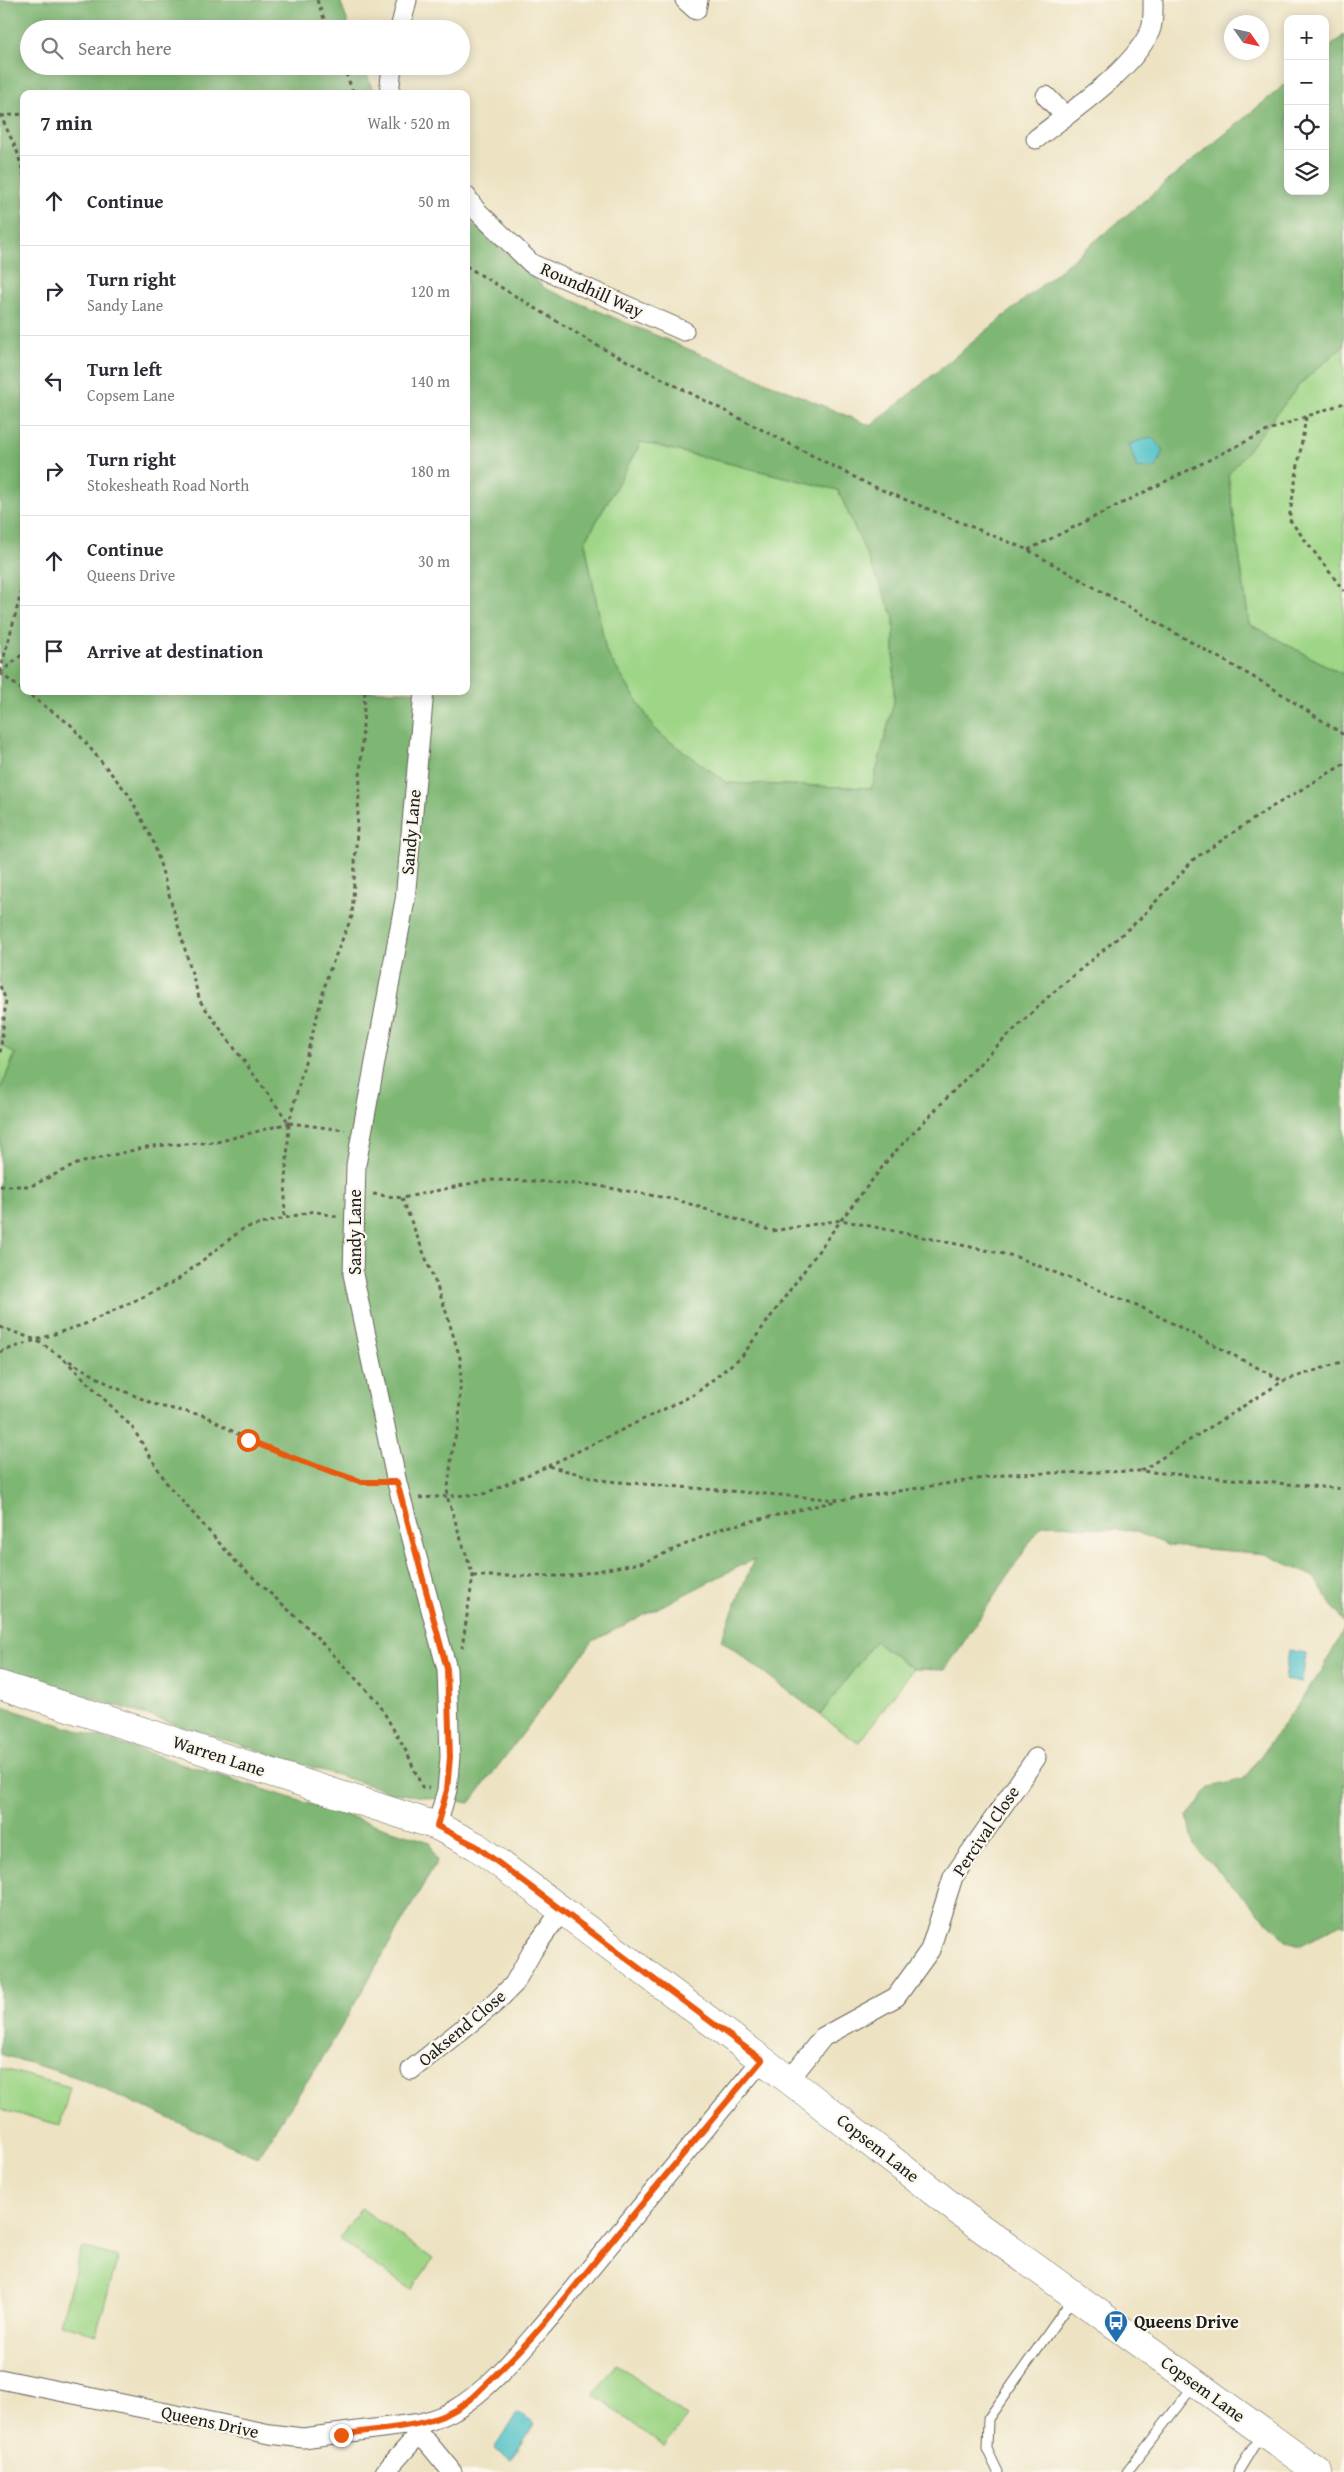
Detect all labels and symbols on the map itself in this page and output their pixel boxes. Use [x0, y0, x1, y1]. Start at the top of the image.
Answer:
north arrow [1224, 15, 1269, 60]
street label: Roundhill Way [536, 255, 648, 324]
street label: Sandy Lane [393, 788, 428, 876]
street label: Sandy Lane [341, 1189, 368, 1275]
route start [237, 1429, 260, 1452]
street label: Warren Lane [169, 1728, 269, 1783]
street label: Percival Close [945, 1780, 1026, 1881]
street label: Oaksend Close [412, 1983, 512, 2072]
street label: Copsem Lane [831, 2107, 926, 2189]
place label: Queens Drive [1134, 2308, 1239, 2335]
bus stop icon: Queens Drive [1103, 2309, 1129, 2343]
street label: Copsem Lane [1155, 2349, 1251, 2429]
street label: Queens Drive [159, 2398, 261, 2445]
route end [330, 2424, 353, 2447]

